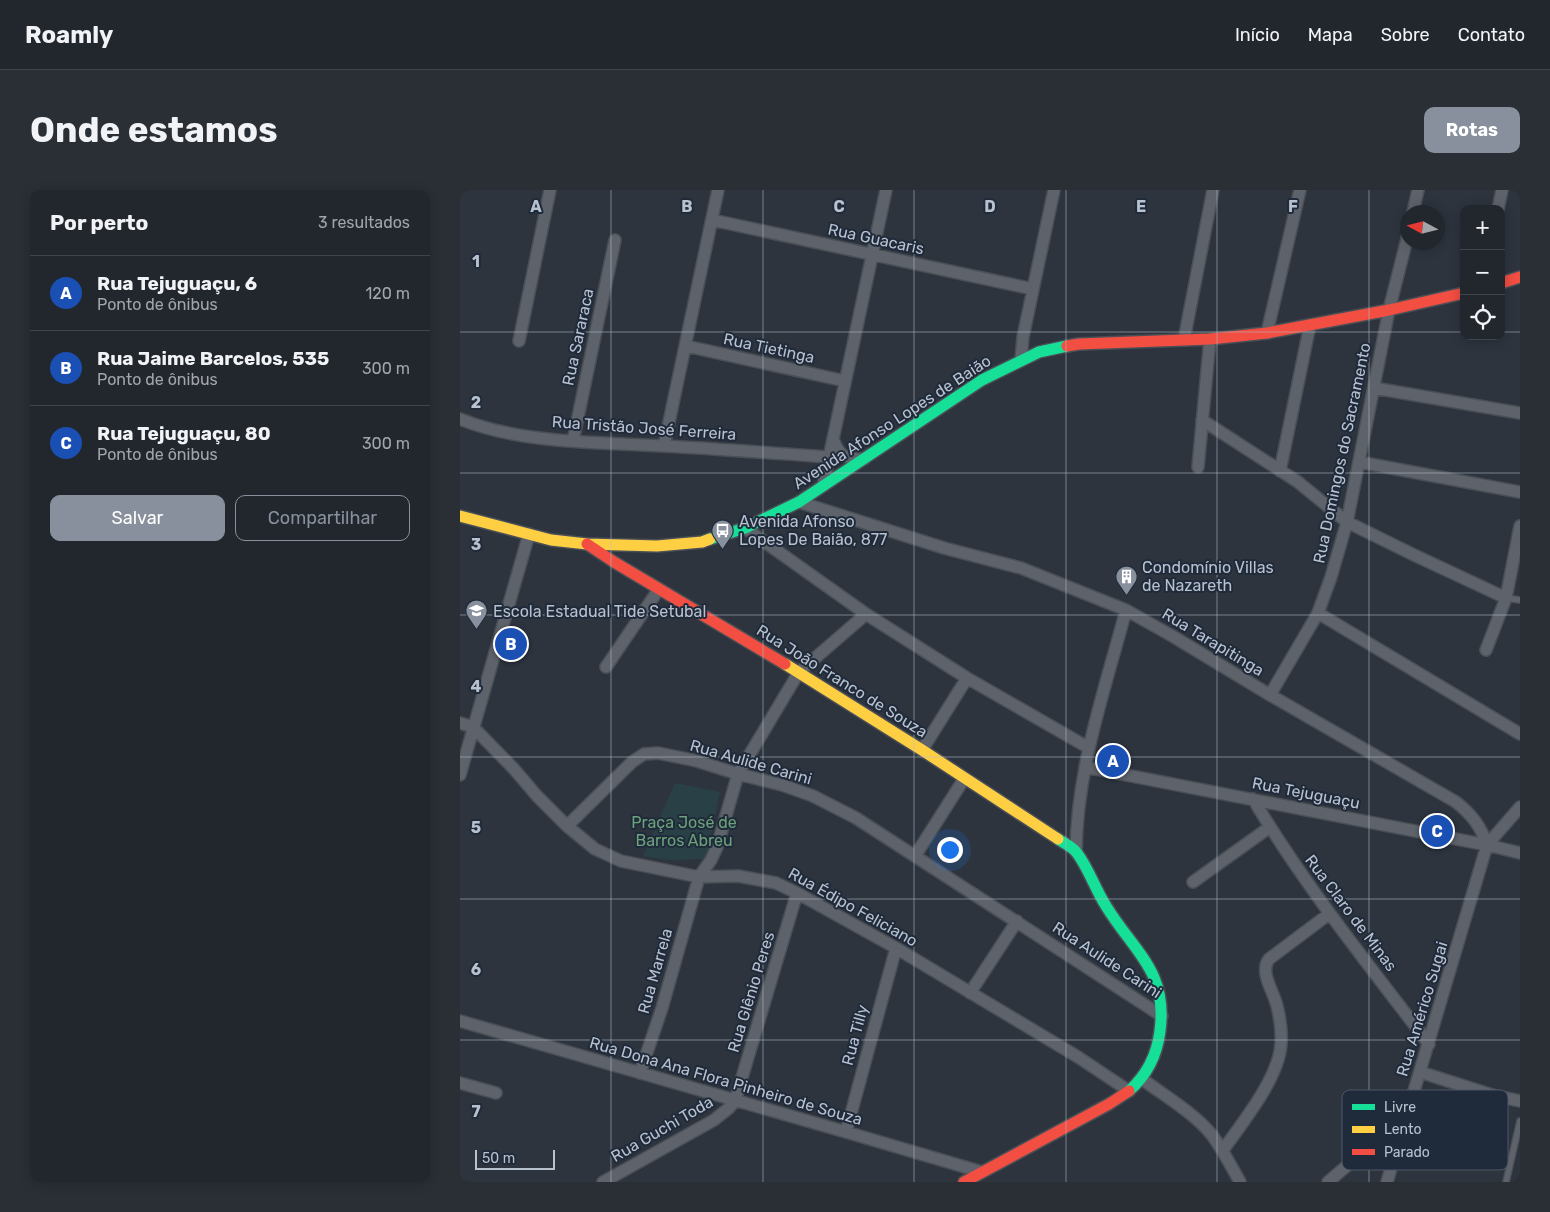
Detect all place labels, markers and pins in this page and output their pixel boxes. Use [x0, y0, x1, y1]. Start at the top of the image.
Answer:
place label: Avenida Afonso Lopes De Baião, 877 [739, 512, 887, 549]
bus stop icon: Avenida Afonso Lopes De Baião, 877 [711, 518, 735, 549]
place label: Condomínio Villas de Nazareth [1142, 558, 1274, 595]
building icon: Condomínio Villas de Nazareth [1114, 564, 1138, 595]
school or university icon: Escola Estadual Tide Setubal [465, 599, 489, 630]
place label: Escola Estadual Tide Setubal [493, 602, 706, 621]
pin: B [495, 625, 527, 663]
pin: A [1097, 742, 1129, 780]
pin: C [1421, 812, 1453, 850]

